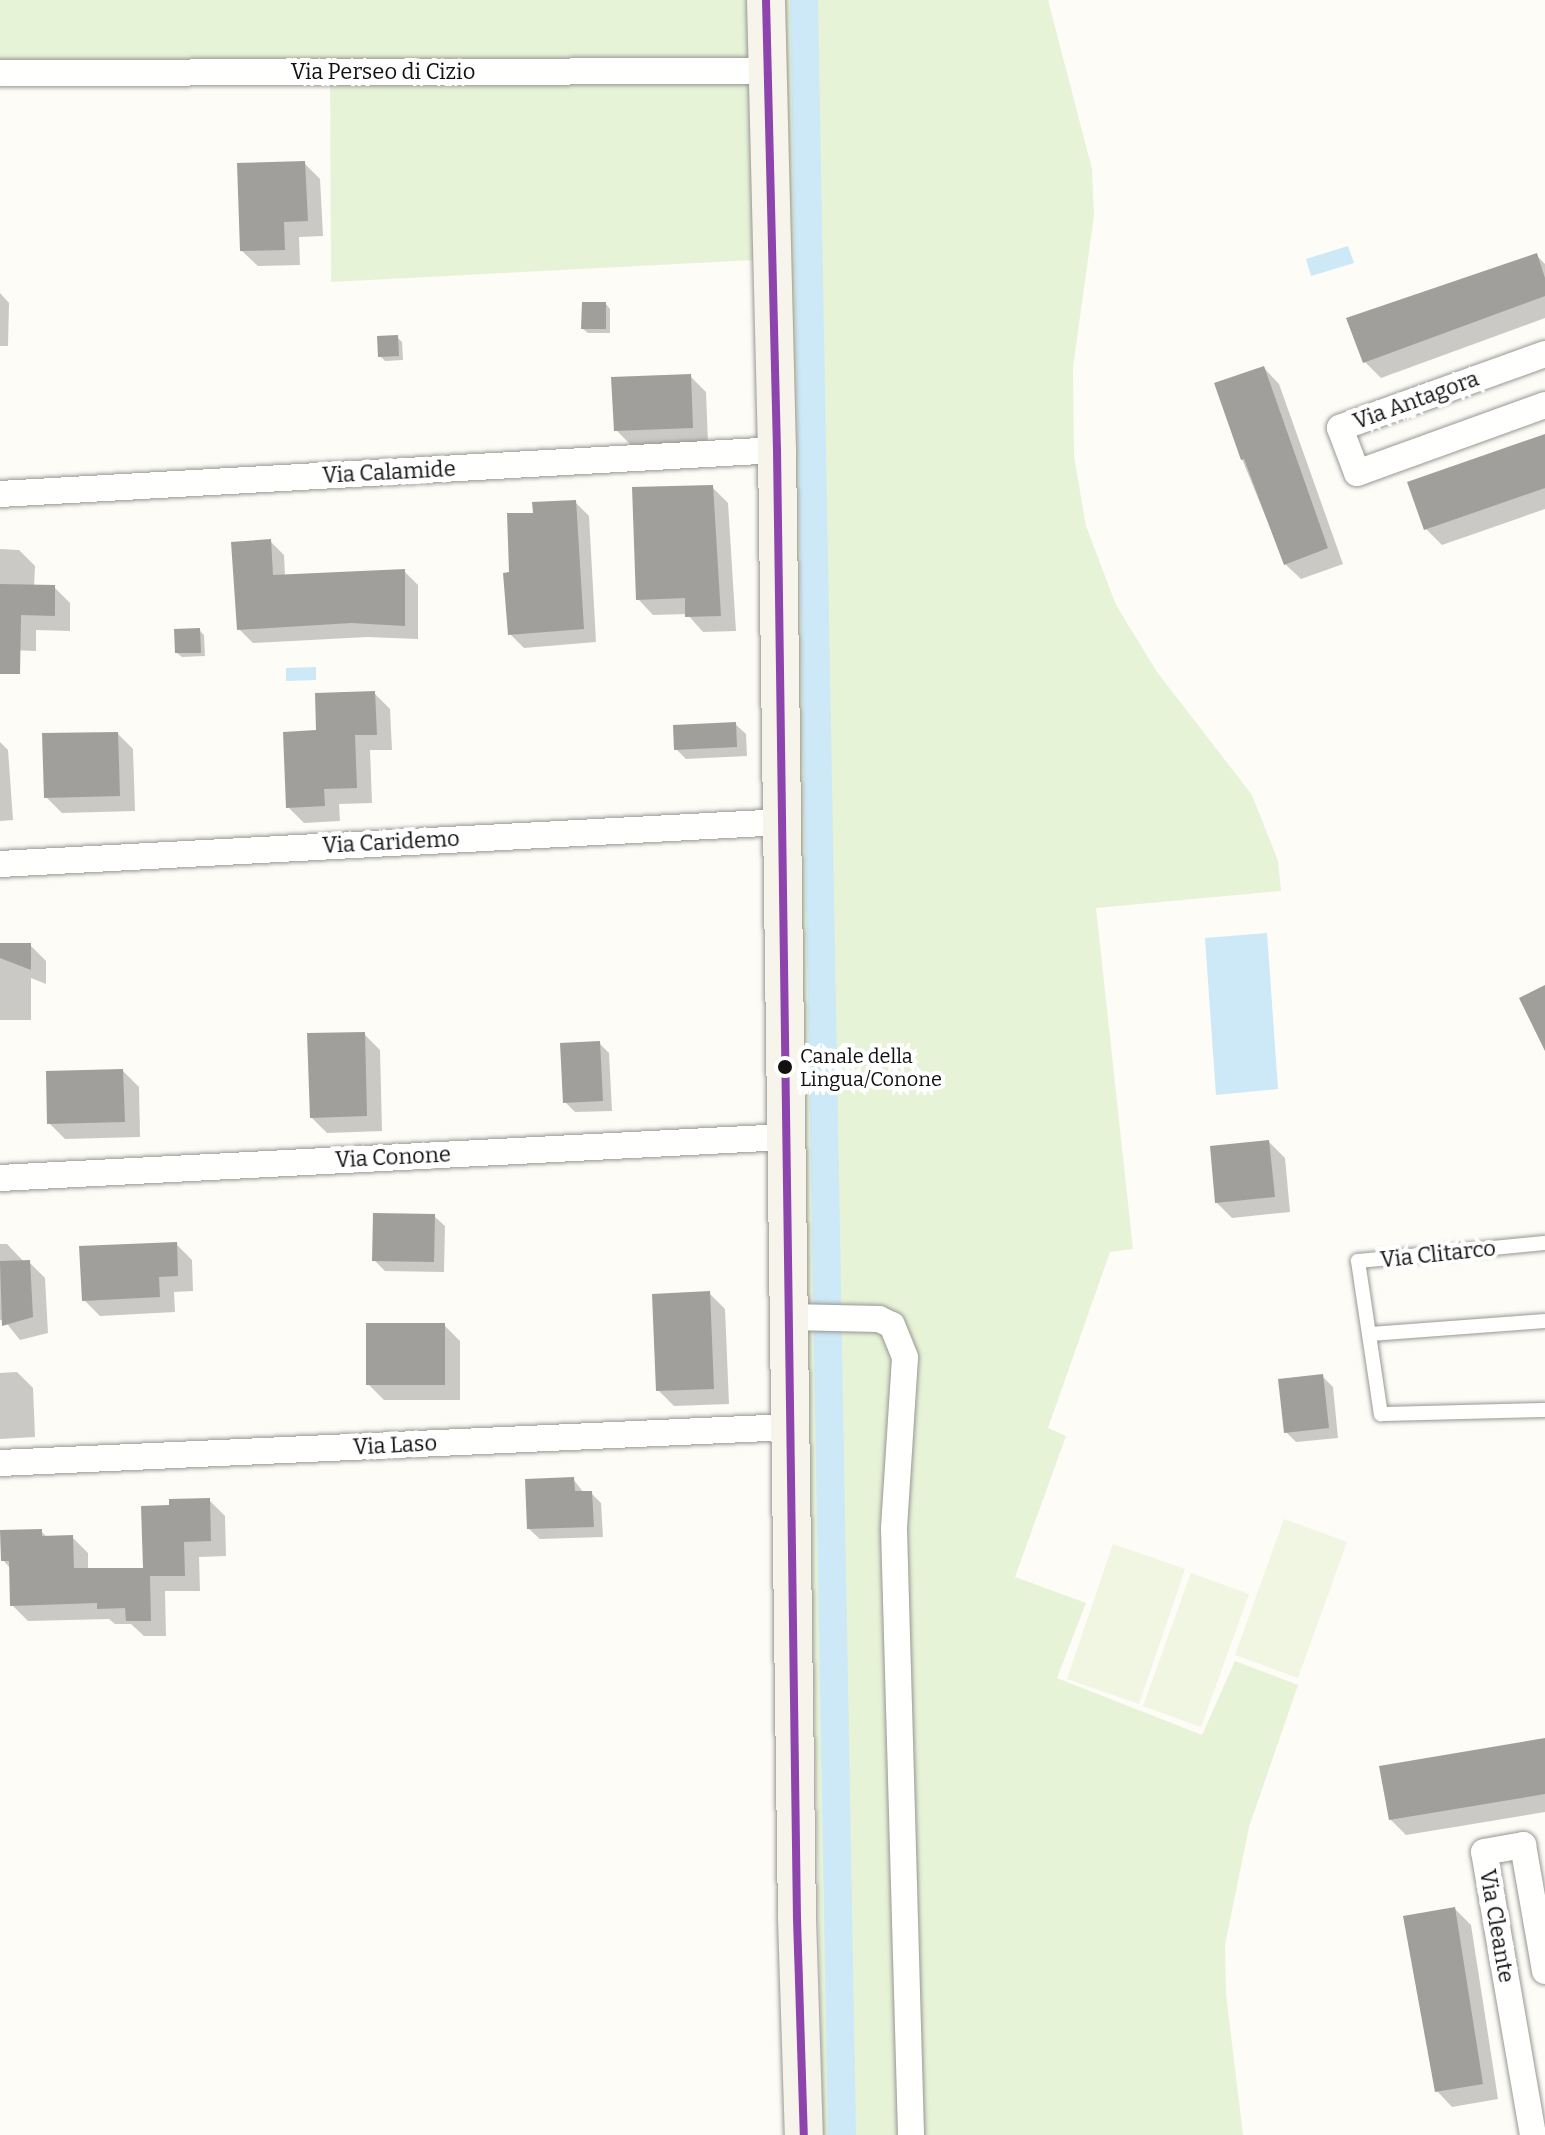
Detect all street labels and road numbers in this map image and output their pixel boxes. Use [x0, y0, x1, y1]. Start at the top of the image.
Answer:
street label: Via Perseo di Cizio [291, 59, 475, 85]
street label: Via Antagora [1350, 365, 1482, 435]
street label: Via Calamide [322, 455, 456, 489]
street label: Via Caridemo [322, 825, 460, 859]
street label: Via Conone [335, 1141, 451, 1173]
street label: Via Clitarco [1379, 1235, 1497, 1273]
street label: Via Laso [352, 1430, 438, 1460]
street label: Via Cleante [1474, 1867, 1520, 1985]

